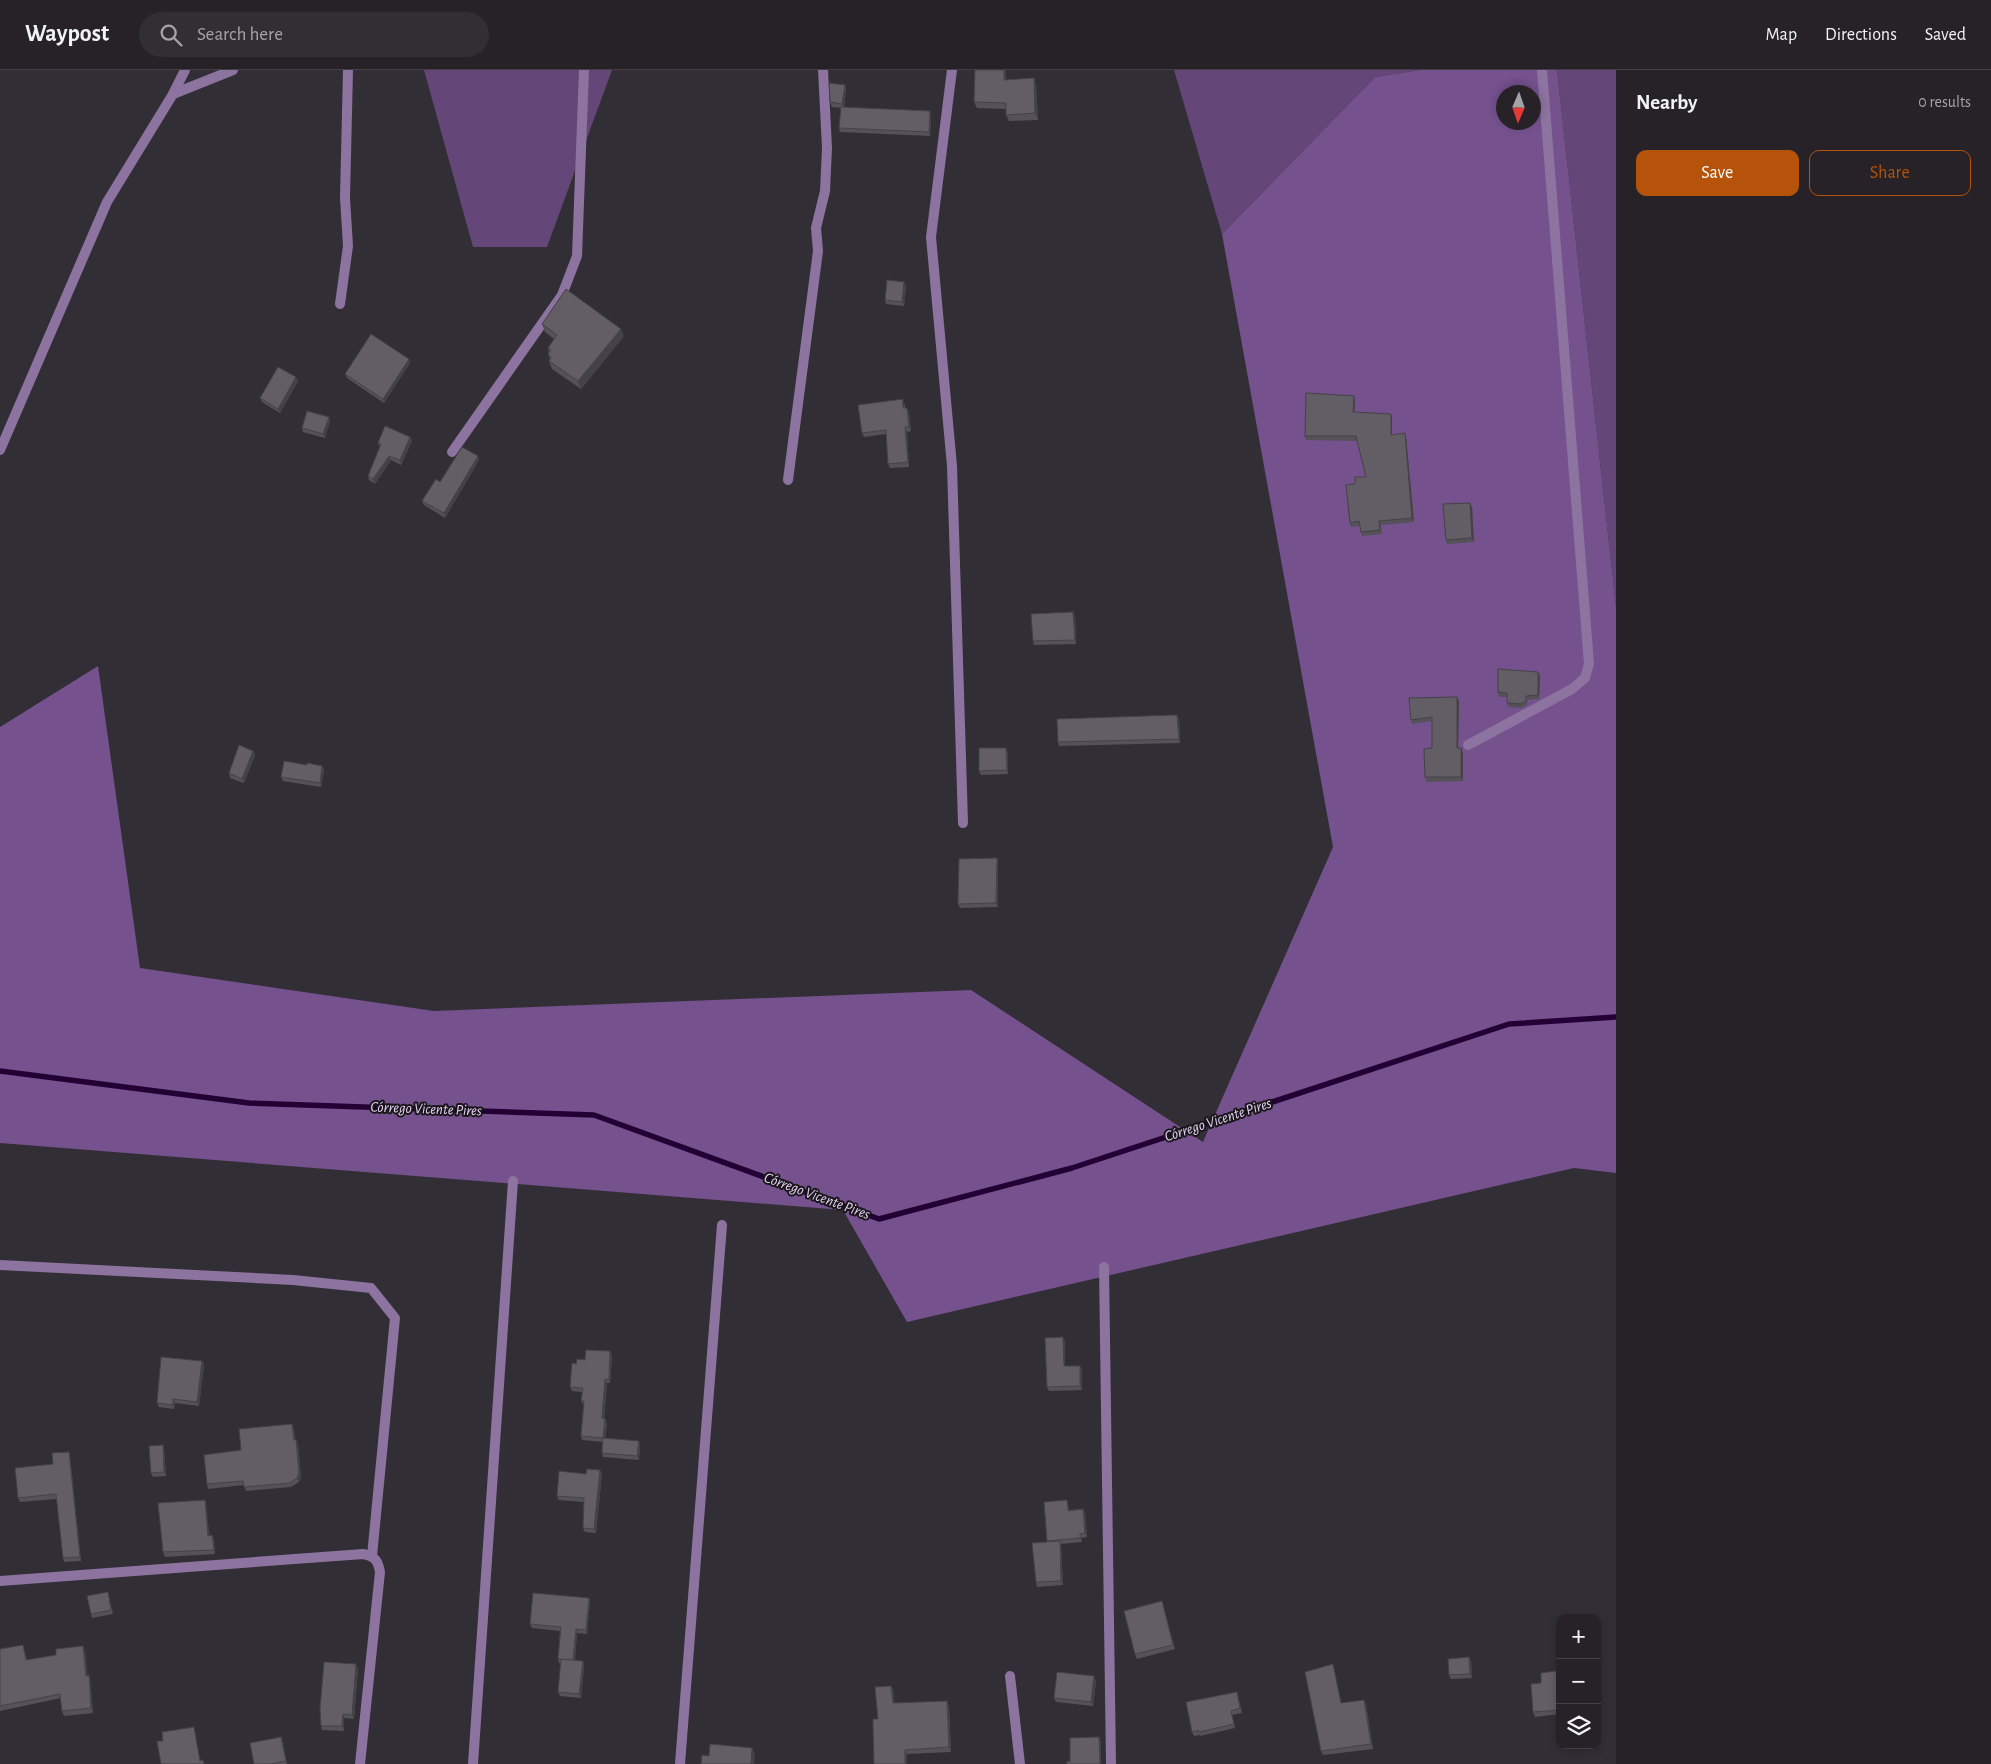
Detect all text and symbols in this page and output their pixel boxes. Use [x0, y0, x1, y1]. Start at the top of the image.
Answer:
search box [139, 12, 489, 57]
icon: search [157, 21, 185, 49]
text: Waypost [25, 22, 109, 46]
text: Search here [197, 25, 283, 44]
text: Map [1766, 26, 1797, 44]
text: Directions [1825, 26, 1897, 44]
text: Saved [1925, 26, 1966, 44]
north arrow [1496, 85, 1541, 130]
text: Nearby [1636, 92, 1697, 113]
text: 0 results [1918, 94, 1971, 110]
button: Save [1636, 150, 1799, 196]
button: Share [1809, 150, 1971, 196]
water label: Córrego Vicente Pires [1163, 1096, 1274, 1144]
water label: Córrego Vicente Pires [370, 1100, 482, 1118]
water label: Córrego Vicente Pires [762, 1170, 872, 1222]
map controls [1556, 1614, 1601, 1749]
button: + [1556, 1614, 1601, 1659]
button: − [1556, 1659, 1601, 1704]
button: layers [1556, 1704, 1601, 1749]

